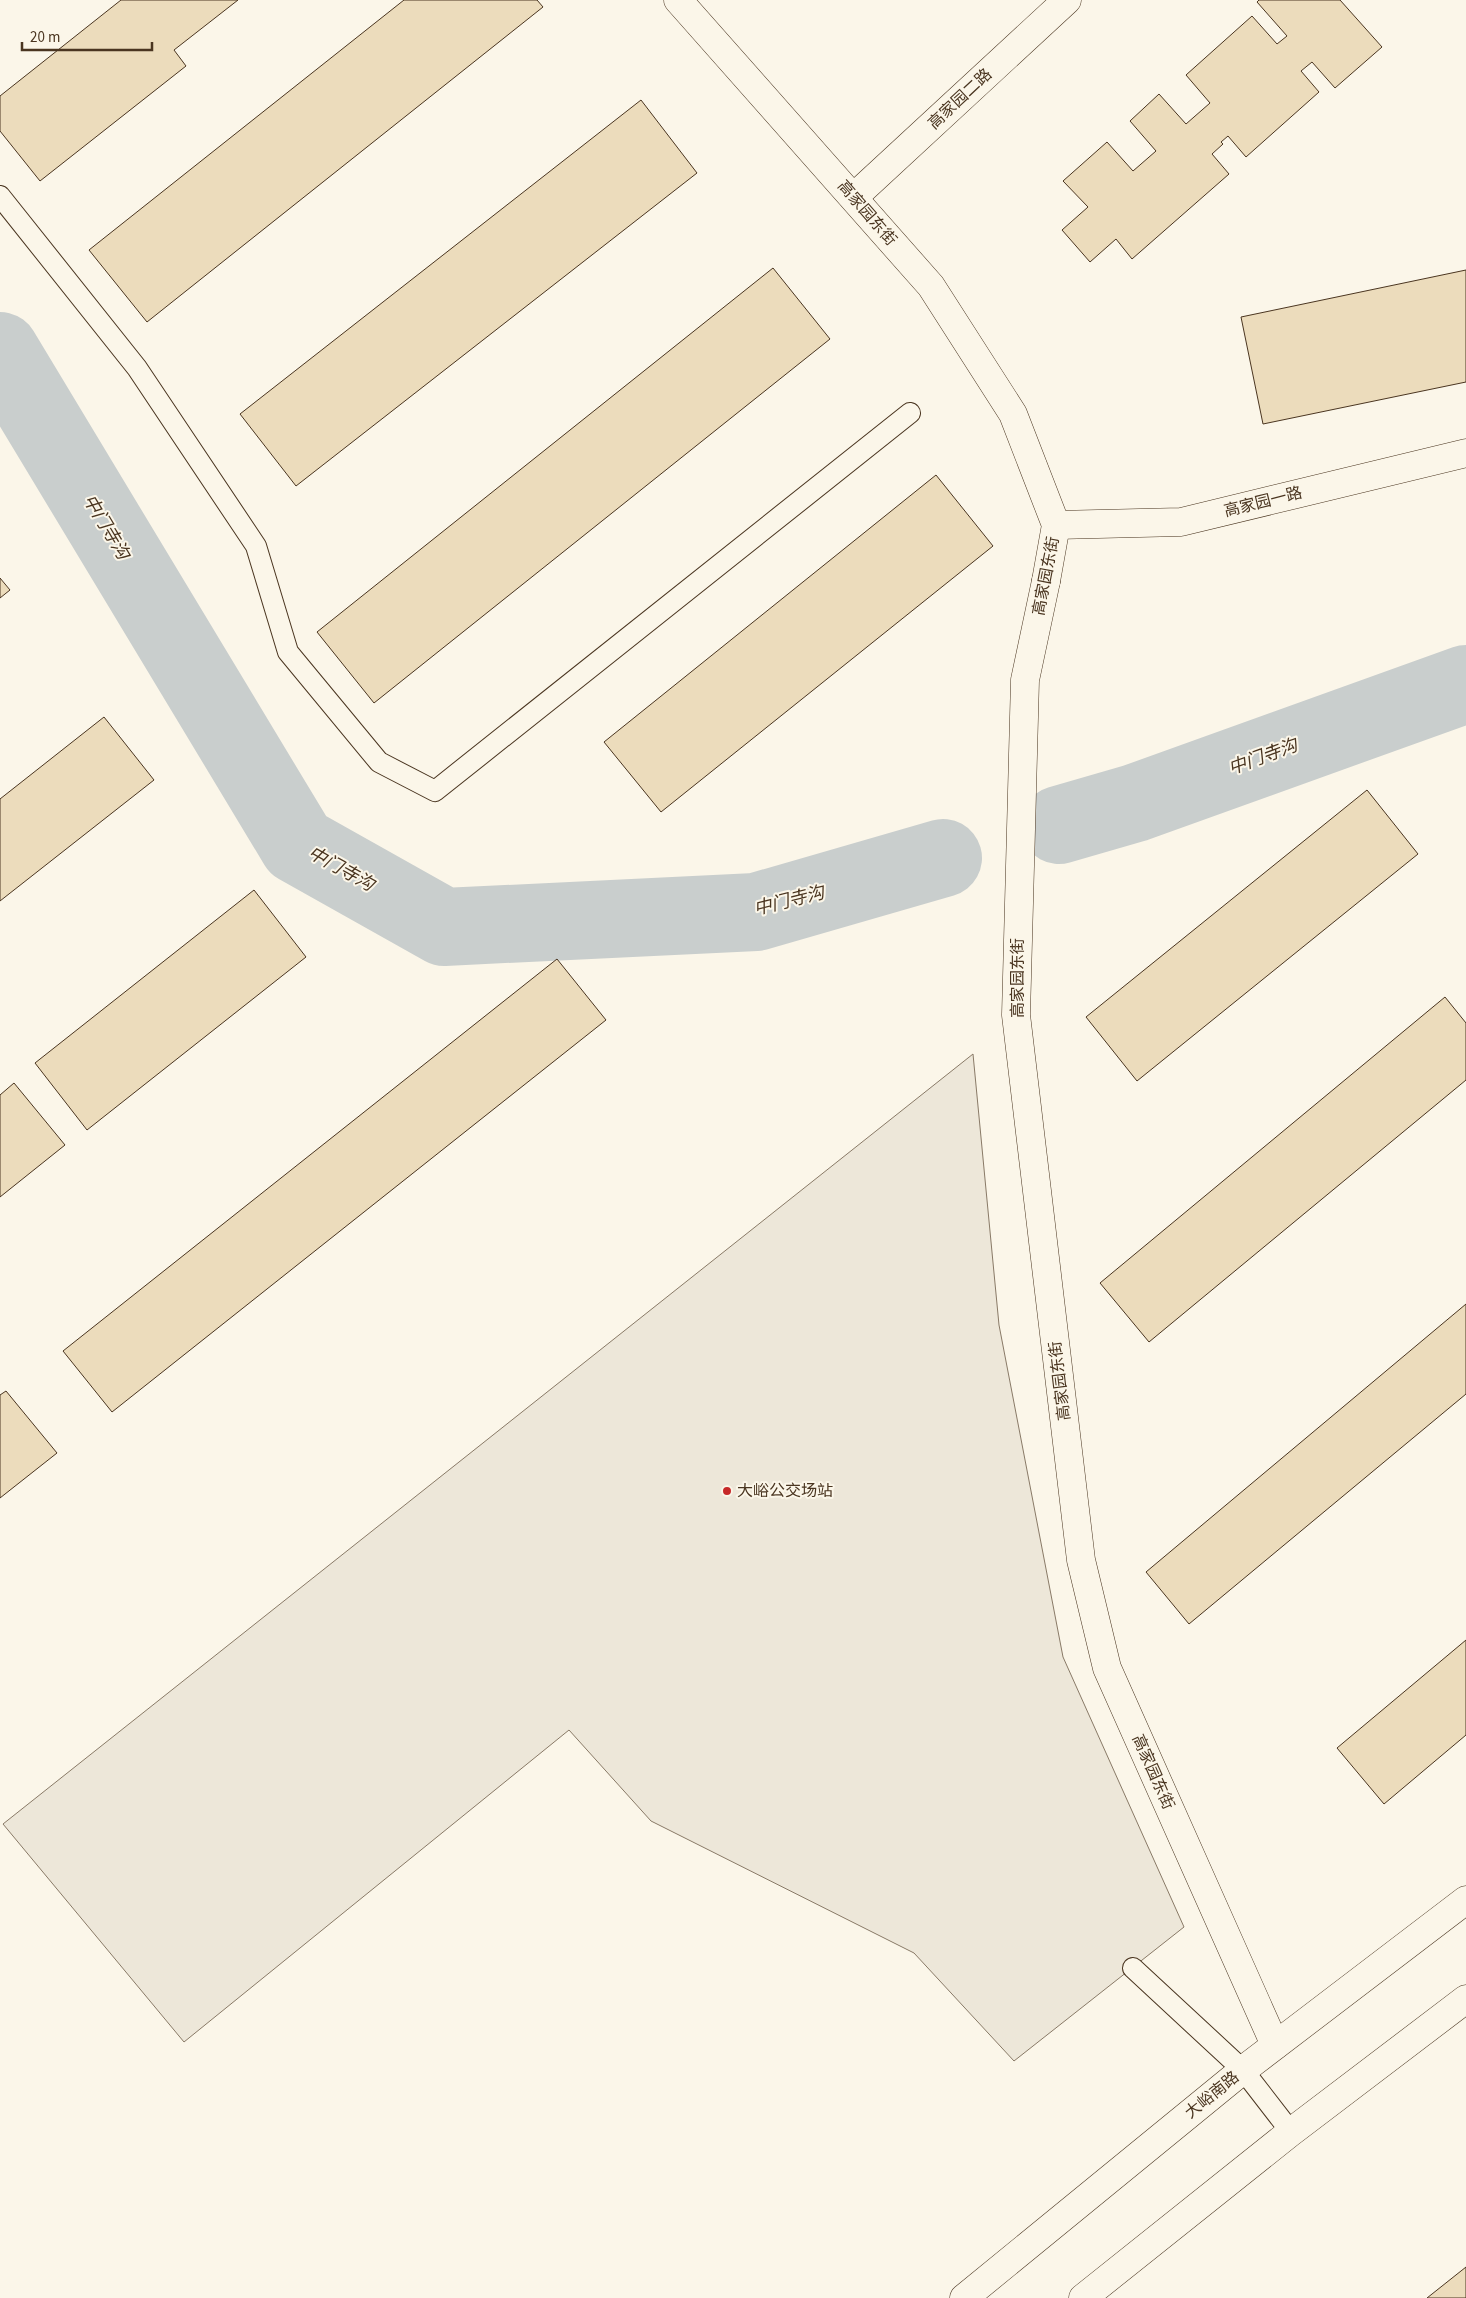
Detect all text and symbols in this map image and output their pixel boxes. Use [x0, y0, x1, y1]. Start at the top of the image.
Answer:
scale bar [22, 20, 152, 52]
text: 20 m [30, 27, 60, 48]
street label: 高家园二路 [923, 64, 997, 134]
street label: 高家园东街 [832, 176, 902, 250]
street label: 高家园一路 [1222, 482, 1304, 522]
water label: 中门寺沟 [77, 490, 136, 566]
street label: 高家园东街 [1028, 535, 1064, 617]
water label: 中门寺沟 [1225, 732, 1303, 781]
water label: 中门寺沟 [303, 841, 380, 898]
water label: 中门寺沟 [751, 880, 829, 922]
street label: 高家园东街 [1007, 938, 1029, 1018]
street label: 高家园东街 [1044, 1340, 1076, 1422]
place label: 大峪公交场站 [737, 1480, 833, 1502]
marker: 大峪公交场站 [721, 1485, 733, 1497]
street label: 高家园东街 [1127, 1731, 1179, 1813]
street label: 大峪南路 [1180, 2066, 1244, 2124]

